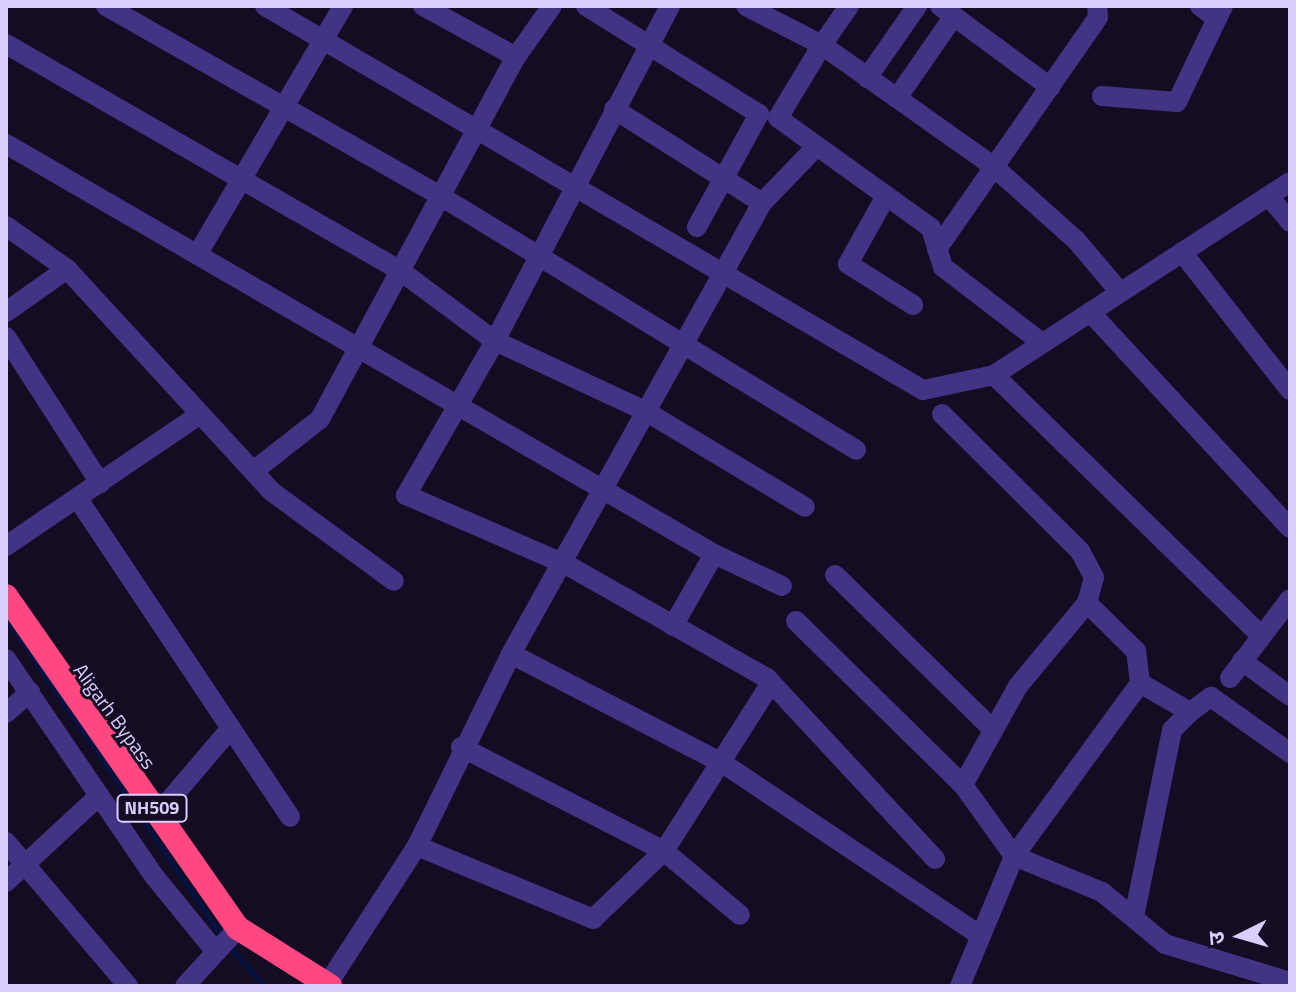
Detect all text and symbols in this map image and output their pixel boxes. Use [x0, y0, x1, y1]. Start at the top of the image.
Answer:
street label: Aligarh Bypass [69, 659, 161, 773]
road number: NH509 [116, 794, 188, 822]
north arrow [1200, 896, 1280, 976]
text: उ [1199, 930, 1234, 946]

